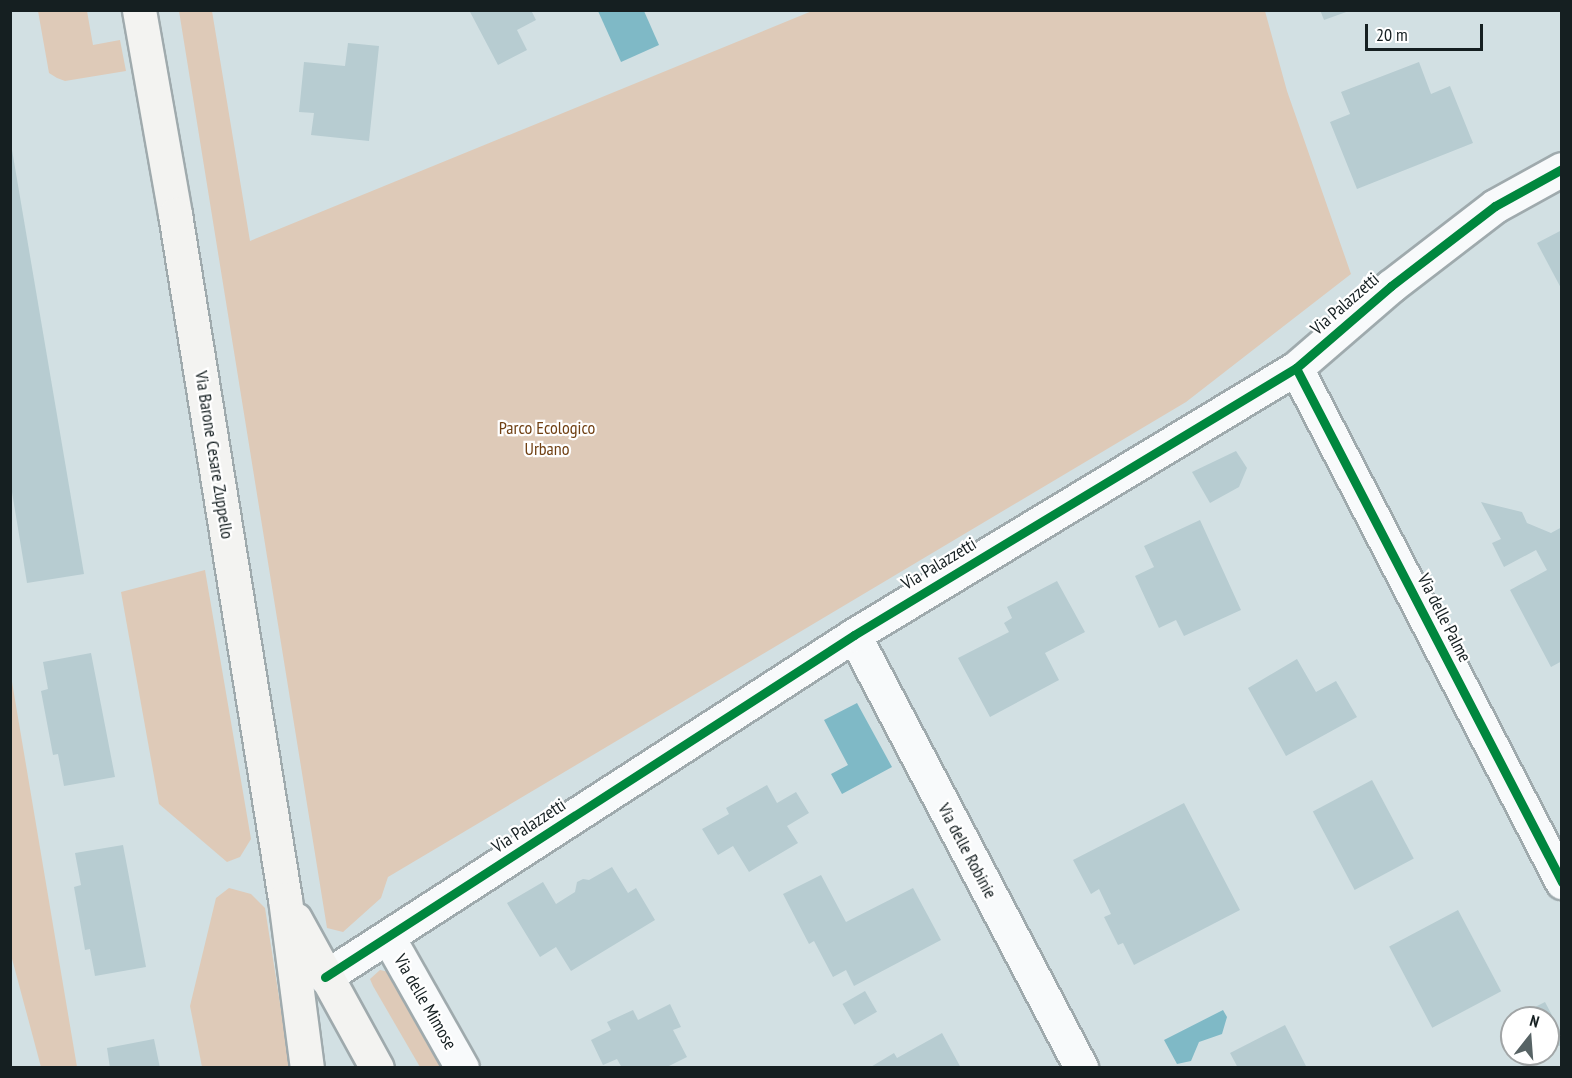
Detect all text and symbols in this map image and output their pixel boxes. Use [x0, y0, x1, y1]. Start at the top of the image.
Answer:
scale bar [1368, 12, 1486, 50]
text: 20 m [1376, 23, 1408, 46]
street label: Via Palazzetti [1306, 268, 1384, 340]
street label: Via Barone Cesare Zuppello [190, 369, 238, 541]
park label: Parco Ecologico Urbano [499, 418, 595, 460]
street label: Via Palazzetti [898, 533, 980, 595]
street label: Via delle Palme [1413, 570, 1475, 666]
street label: Via Palazzetti [488, 794, 570, 858]
street label: Via delle Robinie [933, 800, 1001, 902]
street label: Via delle Mimose [389, 950, 461, 1054]
north arrow [1500, 1006, 1560, 1066]
text: N [1528, 1010, 1542, 1032]

